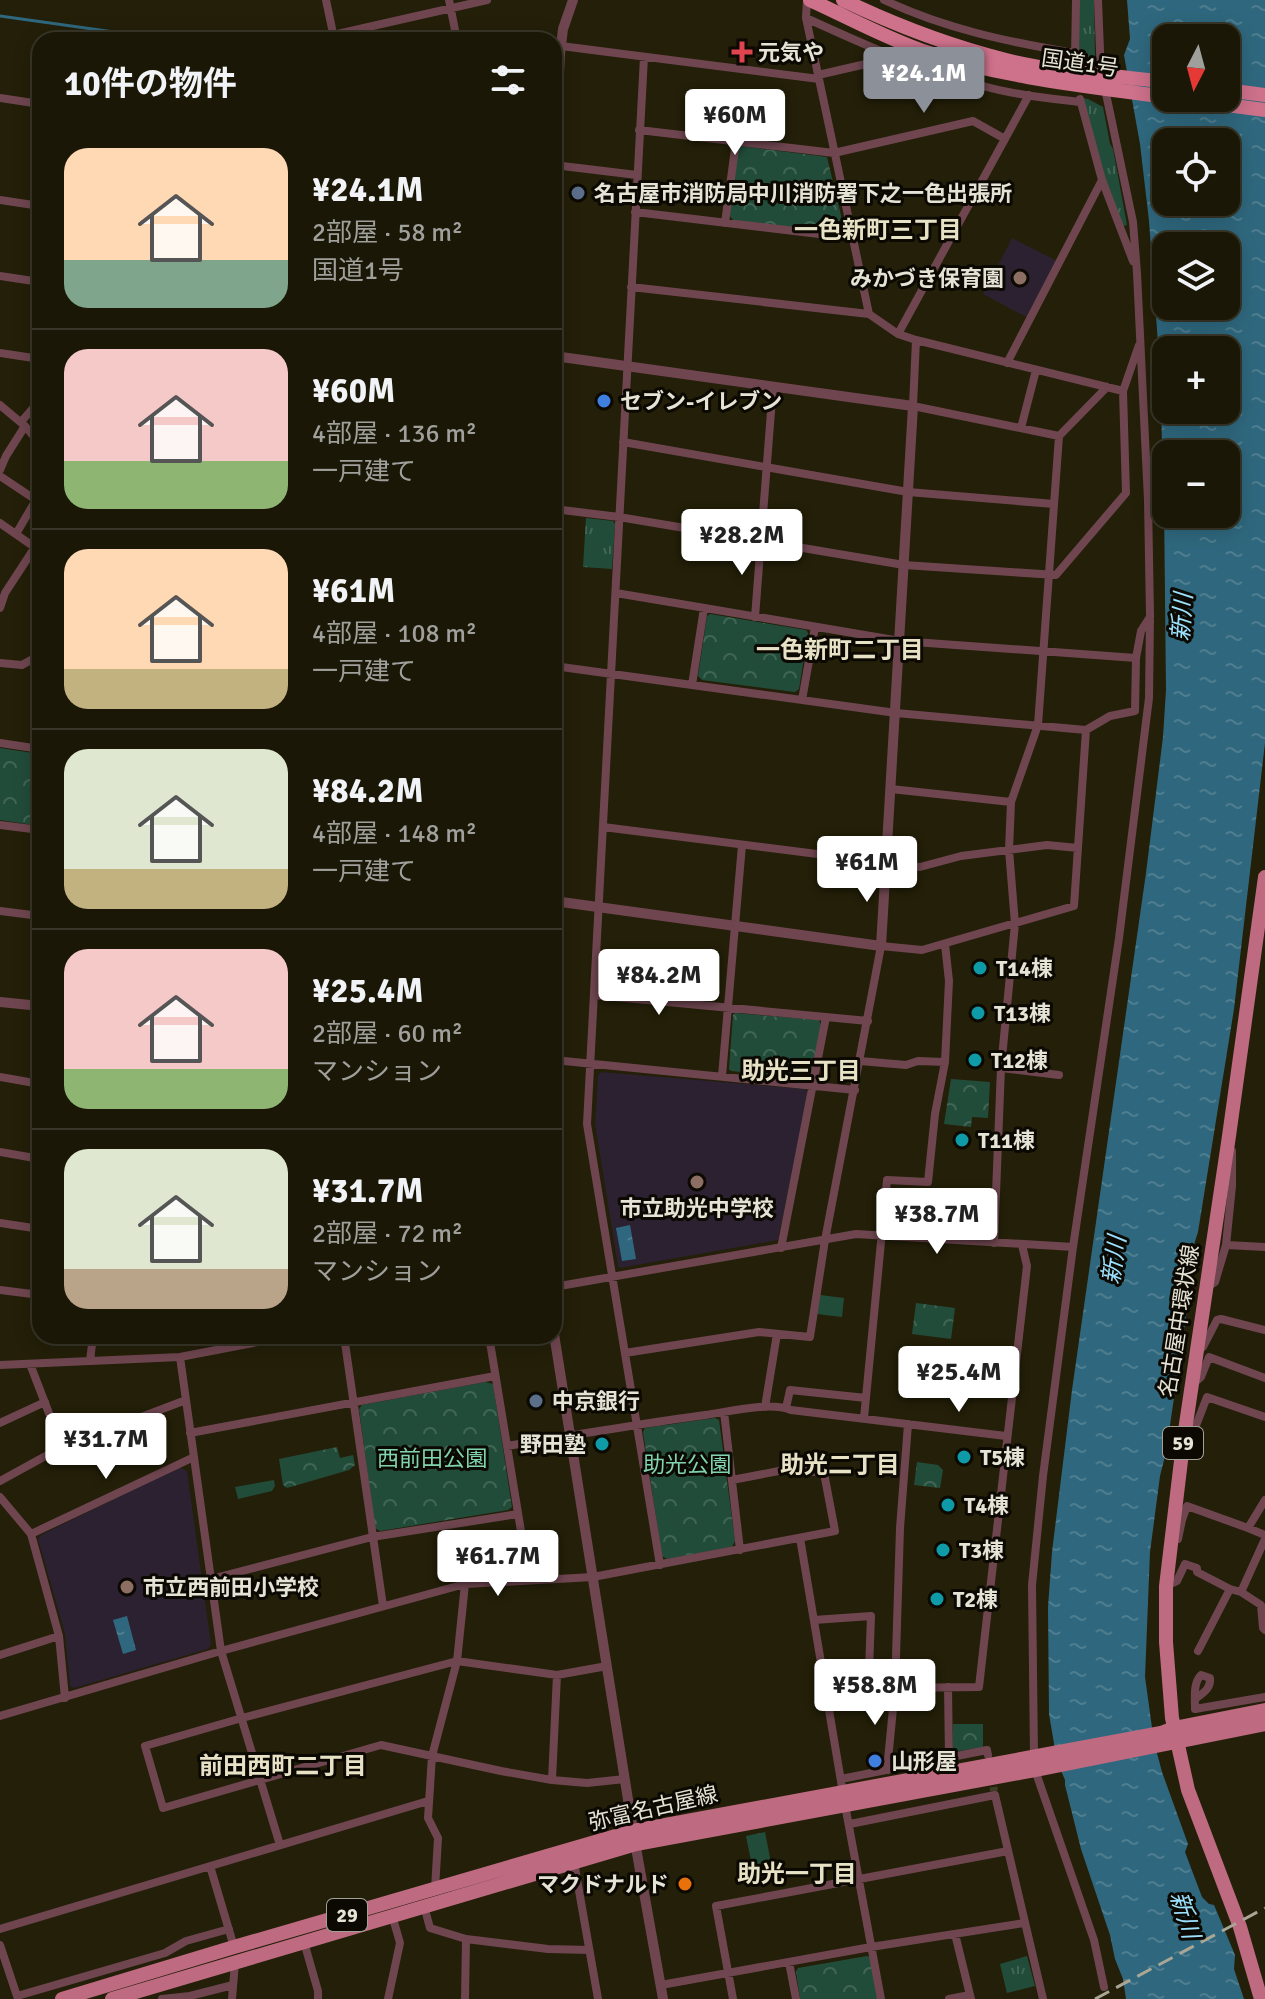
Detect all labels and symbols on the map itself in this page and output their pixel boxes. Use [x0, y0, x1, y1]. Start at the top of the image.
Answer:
north arrow [1152, 24, 1240, 112]
place label: 元気や [758, 39, 824, 66]
marker: 元気や [733, 43, 751, 61]
street label: 国道1号 [1040, 44, 1120, 82]
pin: ¥24.1M [859, 47, 989, 115]
pin: ¥60M [688, 89, 782, 157]
place label: 名古屋市消防局中川消防署下之一色出張所 [594, 180, 1012, 207]
marker: 名古屋市消防局中川消防署下之一色出張所 [569, 184, 587, 202]
district label: 一色新町三丁目 [794, 215, 962, 245]
place label: みかづき保育園 [850, 265, 1004, 292]
marker: みかづき保育園 [1011, 269, 1029, 287]
place label: セブン-イレブン [620, 388, 782, 415]
marker: セブン-イレブン [595, 392, 613, 410]
pin: ¥28.2M [677, 509, 807, 577]
water label: 新川 [1165, 589, 1199, 642]
district label: 一色新町二丁目 [756, 635, 924, 665]
pin: ¥61M [820, 836, 914, 904]
pin: ¥84.2M [594, 949, 724, 1017]
place label: T14棟 [996, 955, 1053, 982]
marker: T14棟 [971, 959, 989, 977]
place label: T13棟 [994, 1000, 1051, 1027]
marker: T13棟 [969, 1004, 987, 1022]
place label: T12棟 [991, 1047, 1048, 1074]
marker: T12棟 [966, 1051, 984, 1069]
district label: 助光三丁目 [741, 1056, 861, 1086]
place label: T11棟 [978, 1127, 1035, 1154]
marker: T11棟 [953, 1131, 971, 1149]
marker: 市立助光中学校 [688, 1173, 706, 1191]
pin: ¥38.7M [872, 1188, 1002, 1256]
place label: 市立助光中学校 [620, 1195, 774, 1222]
water label: 新川 [1096, 1231, 1133, 1286]
street label: 名古屋中環状線 [1154, 1243, 1204, 1399]
pin: ¥25.4M [894, 1346, 1024, 1414]
place label: 中京銀行 [552, 1388, 640, 1415]
marker: 中京銀行 [527, 1392, 545, 1410]
pin: ¥31.7M [41, 1413, 171, 1481]
road number: 59 [1163, 1427, 1203, 1459]
place label: 野田塾 [520, 1431, 586, 1458]
marker: 野田塾 [593, 1435, 611, 1453]
place label: T5棟 [980, 1444, 1025, 1471]
park label: 西前田公園 [377, 1445, 487, 1472]
marker: T5棟 [955, 1448, 973, 1466]
district label: 助光二丁目 [780, 1450, 900, 1480]
park label: 助光公園 [643, 1451, 731, 1478]
place label: T4棟 [964, 1492, 1009, 1519]
marker: T4棟 [939, 1496, 957, 1514]
pin: ¥61.7M [433, 1530, 563, 1598]
place label: T3棟 [959, 1537, 1004, 1564]
marker: T3棟 [934, 1541, 952, 1559]
place label: 市立西前田小学校 [143, 1574, 319, 1601]
marker: 市立西前田小学校 [118, 1578, 136, 1596]
place label: T2棟 [953, 1586, 998, 1613]
marker: T2棟 [928, 1590, 946, 1608]
pin: ¥58.8M [810, 1659, 940, 1727]
place label: 山形屋 [891, 1748, 957, 1775]
district label: 前田西町二丁目 [199, 1751, 367, 1781]
marker: 山形屋 [866, 1752, 884, 1770]
street label: 弥富名古屋線 [586, 1780, 720, 1836]
district label: 助光一丁目 [737, 1859, 857, 1889]
place label: マクドナルド [537, 1871, 669, 1898]
marker: マクドナルド [676, 1875, 694, 1893]
water label: 新川 [1164, 1888, 1207, 1945]
road number: 29 [327, 1899, 367, 1931]

